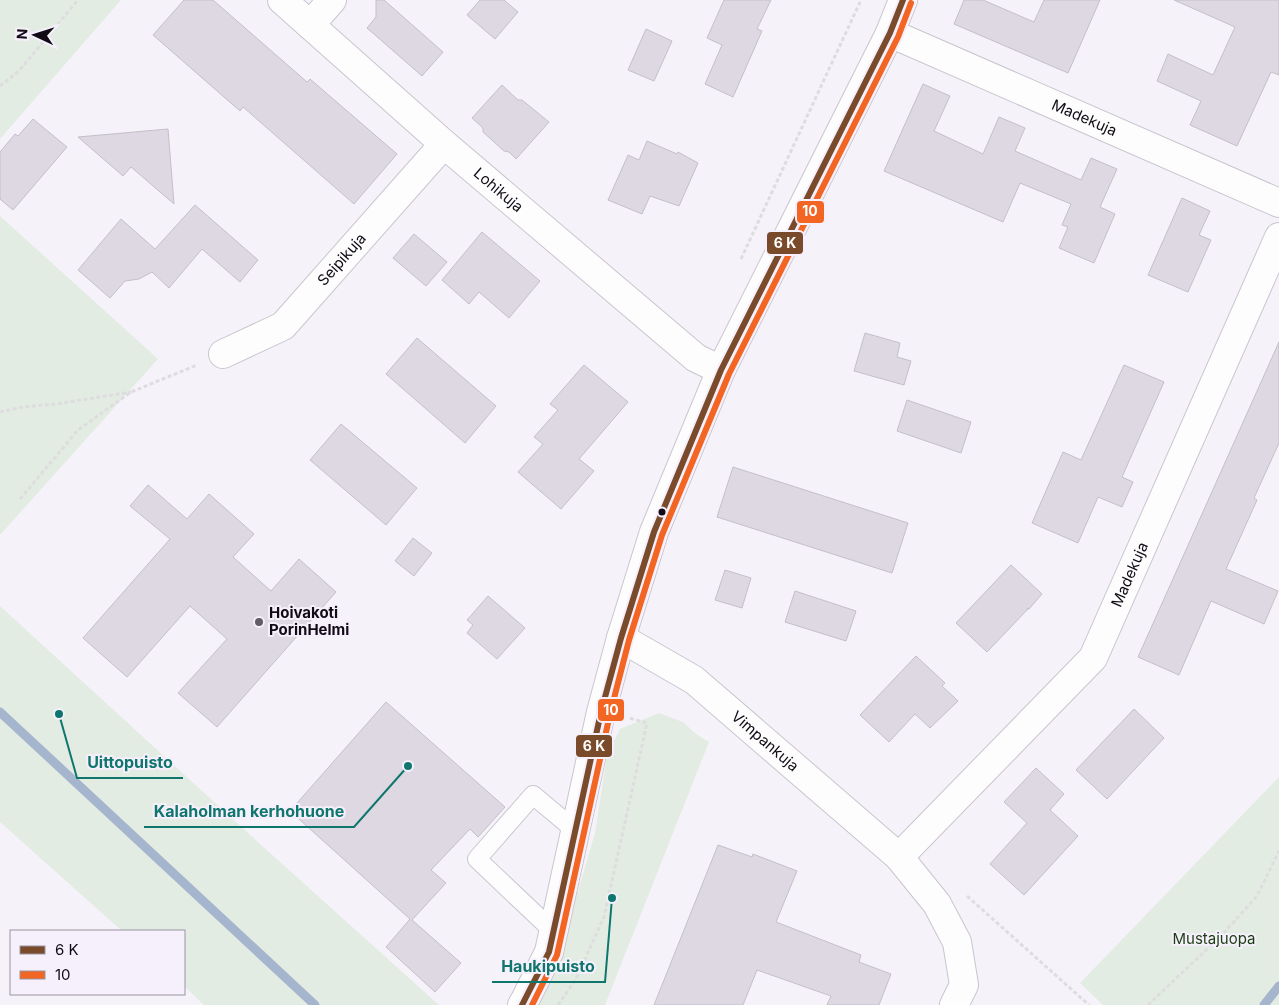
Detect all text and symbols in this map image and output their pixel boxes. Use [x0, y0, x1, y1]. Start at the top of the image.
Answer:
north arrow [10, 10, 60, 60]
text: N [13, 28, 30, 40]
street label: Madekuja [1049, 95, 1120, 140]
street label: Lohikuja [470, 163, 527, 216]
line badge: 10 [796, 200, 825, 224]
text: 10 [802, 202, 818, 219]
street label: Seipikuja [313, 229, 370, 289]
line badge: 6 K [766, 231, 804, 255]
text: 6 K [774, 234, 796, 251]
unlabelled marker [657, 507, 667, 517]
street label: Madekuja [1107, 539, 1152, 610]
place label: Hoivakoti PorinHelmi [269, 603, 349, 639]
marker: Hoivakoti PorinHelmi [253, 616, 265, 628]
line badge: 10 [597, 698, 625, 722]
text: 10 [603, 701, 619, 718]
street label: Vimpankuja [728, 707, 803, 775]
line badge: 6 K [575, 734, 613, 758]
text: 6 K [583, 737, 605, 754]
callout: Uittopuisto [77, 747, 183, 778]
text: Uittopuisto [87, 752, 173, 772]
callout: Kalaholman kerhohuone [144, 796, 354, 827]
text: Kalaholman kerhohuone [154, 801, 344, 821]
park label: Mustajuopa [1173, 929, 1256, 948]
legend [10, 930, 185, 995]
text: 6 K [55, 940, 79, 959]
callout: Haukipuisto [492, 951, 605, 982]
text: Haukipuisto [501, 956, 595, 976]
text: 10 [55, 965, 71, 984]

